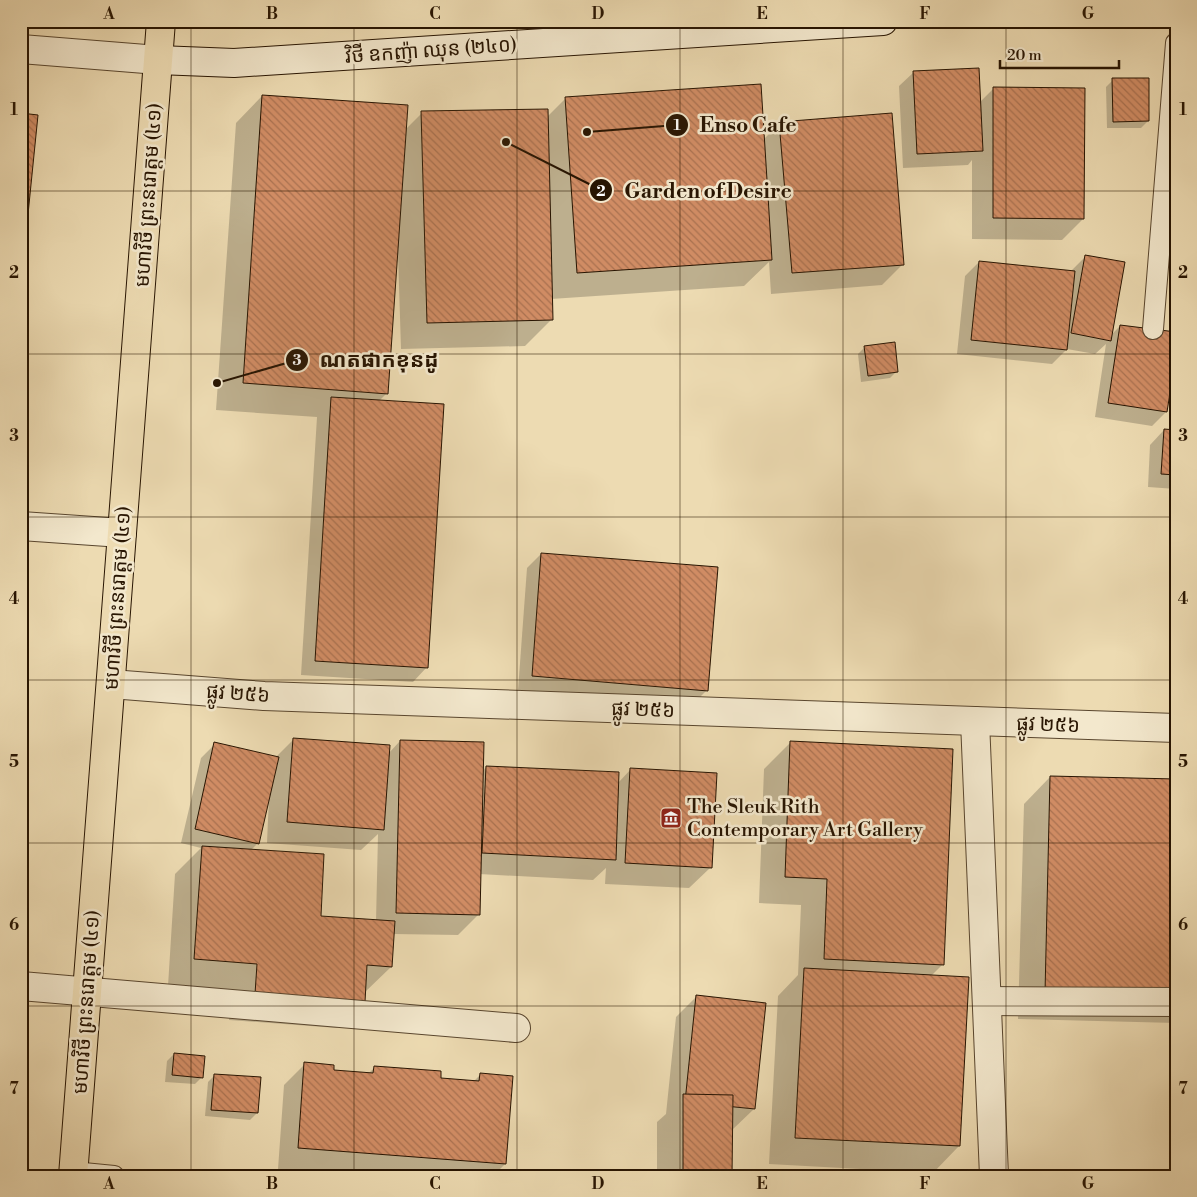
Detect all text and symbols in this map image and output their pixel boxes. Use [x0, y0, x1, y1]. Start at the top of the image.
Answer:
text: A [102, 4, 115, 24]
text: B [266, 4, 278, 24]
text: C [429, 4, 441, 24]
text: D [592, 4, 605, 24]
text: E [756, 4, 768, 24]
text: F [919, 4, 931, 24]
text: G [1082, 4, 1095, 24]
street label: វិថី ឧកញ៉ា ឈុន (២៤០) [344, 31, 518, 70]
scale bar [1000, 38, 1118, 70]
text: 20 m [1007, 46, 1042, 65]
text: 1 [10, 100, 18, 120]
text: 1 [1179, 100, 1187, 120]
street label: មហាវិថី ព្រះនរោត្តម (៤១) [129, 102, 168, 288]
callout: Enso Cafe [665, 107, 807, 143]
text: Enso Cafe [700, 113, 796, 139]
text: 1 [673, 116, 681, 135]
callout: Garden of Desire [589, 172, 801, 208]
text: Garden of Desire [624, 179, 792, 205]
text: 2 [596, 182, 606, 201]
text: 2 [9, 263, 19, 283]
text: 2 [1178, 263, 1188, 283]
callout: ណតផាកខុនដូ [285, 342, 449, 378]
text: ណតផាកខុនដូ [319, 348, 439, 374]
text: 3 [292, 351, 302, 370]
text: 3 [9, 426, 19, 446]
text: 3 [1178, 426, 1188, 446]
street label: មហាវិថី ព្រះនរោត្តម (៤១) [98, 505, 137, 691]
text: 4 [9, 589, 20, 609]
text: 4 [1178, 589, 1189, 609]
street label: ផ្លូវ ២៥៦ [205, 680, 271, 714]
street label: ផ្លូវ ២៥៦ [610, 697, 675, 729]
street label: ផ្លូវ ២៥៦ [1015, 712, 1080, 744]
text: 5 [9, 752, 19, 772]
text: 5 [1178, 752, 1188, 772]
place label: The Sleuk Rith Contemporary Art Gallery [687, 795, 923, 843]
museum icon: The Sleuk Rith Contemporary Art Gallery [659, 806, 683, 830]
street label: មហាវិថី ព្រះនរោត្តម (៤១) [67, 909, 106, 1095]
text: 6 [9, 915, 19, 935]
text: 6 [1178, 915, 1188, 935]
text: 7 [9, 1079, 19, 1099]
text: 7 [1178, 1079, 1188, 1099]
text: A [102, 1174, 115, 1194]
text: B [266, 1174, 278, 1194]
text: C [429, 1174, 441, 1194]
text: D [592, 1174, 605, 1194]
text: E [756, 1174, 768, 1194]
text: F [919, 1174, 931, 1194]
text: G [1082, 1174, 1095, 1194]

